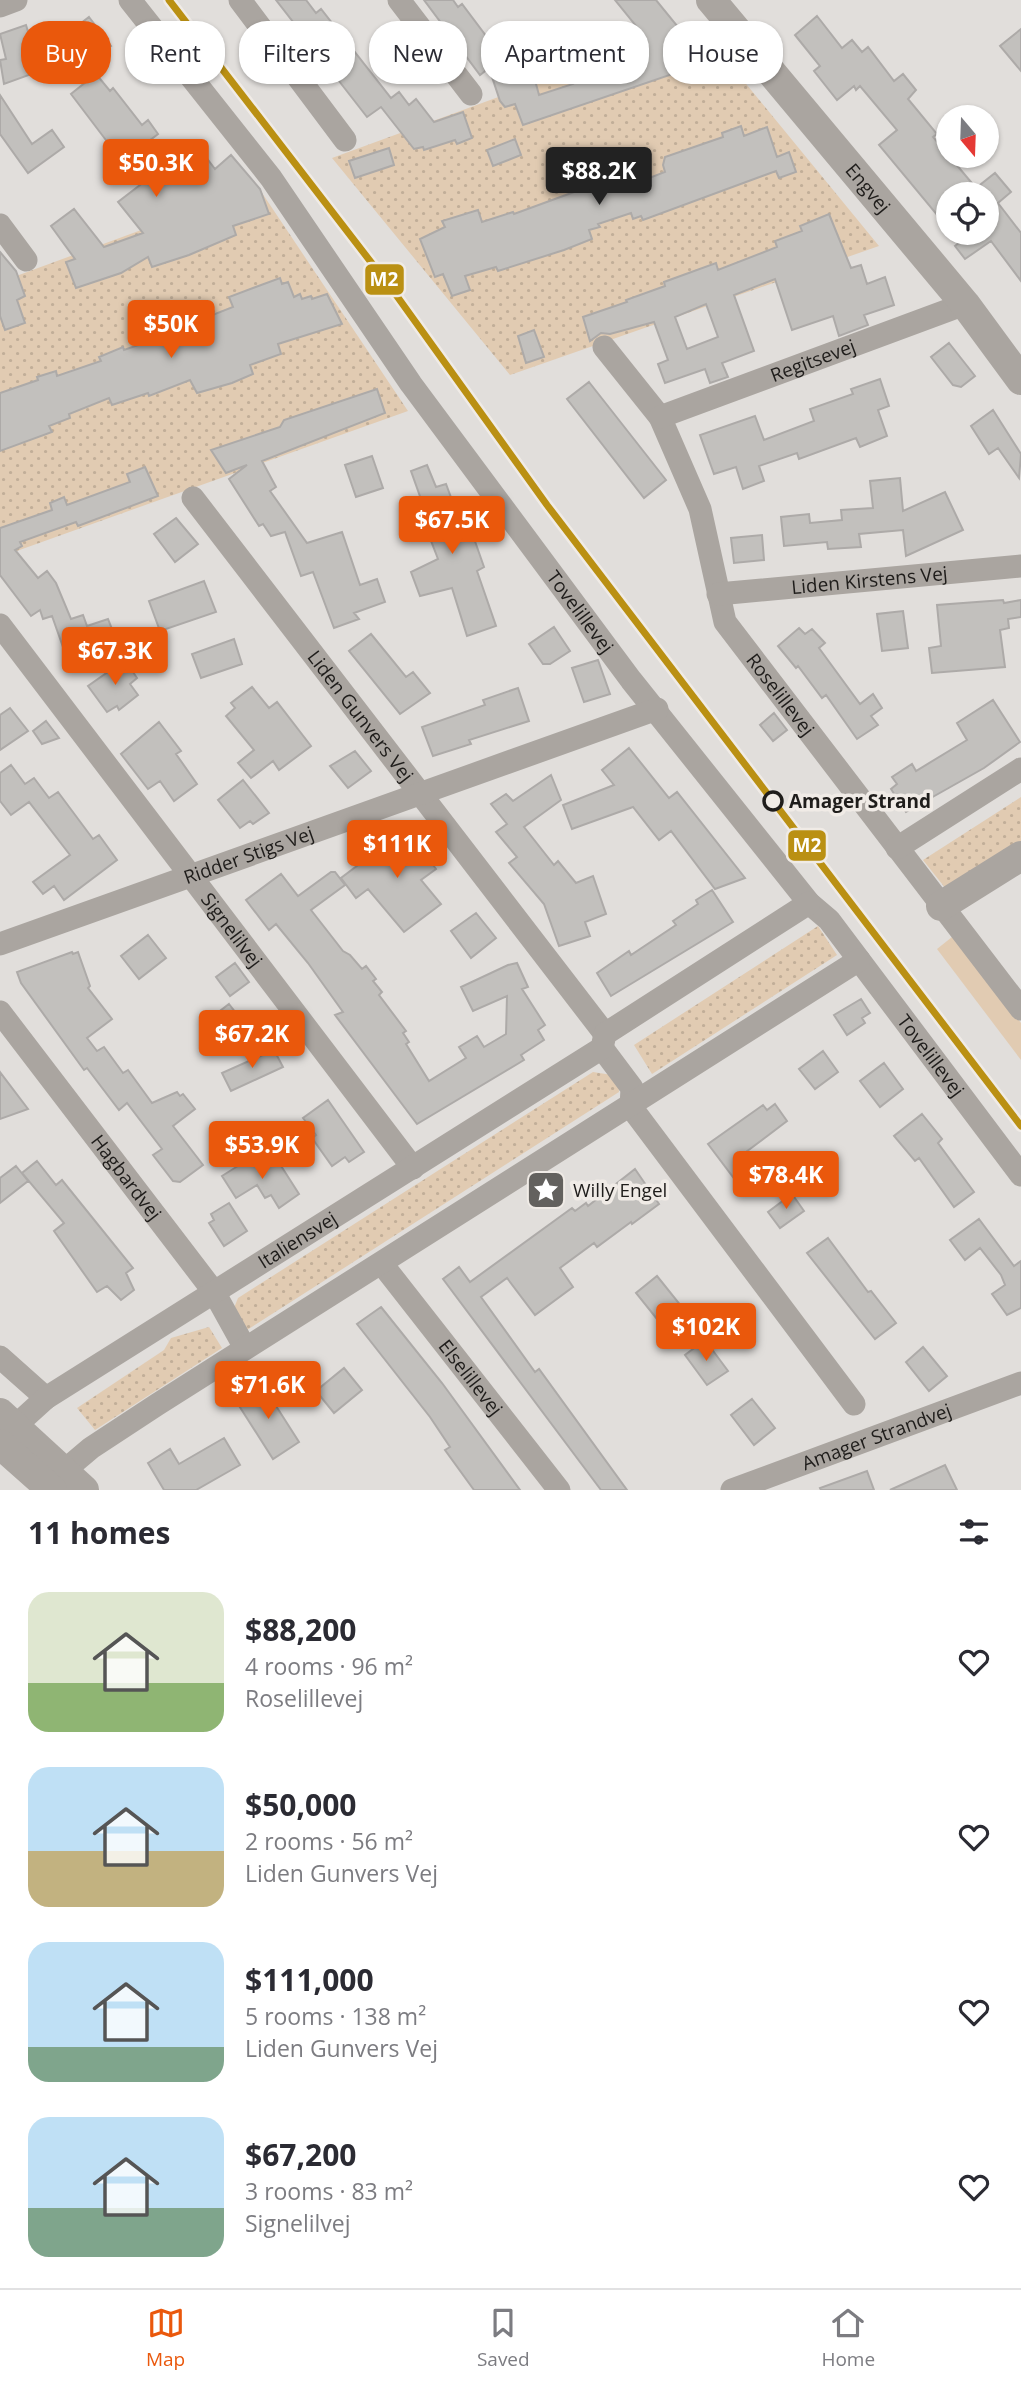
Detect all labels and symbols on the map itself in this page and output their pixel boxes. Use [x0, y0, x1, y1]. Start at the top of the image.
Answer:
north arrow [936, 105, 999, 168]
pin: $50.3K [99, 140, 213, 199]
pin: $88.2K [542, 148, 656, 207]
street label: Engvej [840, 158, 897, 218]
line badge: M2 [364, 263, 405, 296]
text: M2 [370, 266, 399, 292]
pin: $50K [130, 300, 212, 360]
street label: Regitsevej [767, 333, 859, 388]
pin: $67.5K [395, 496, 509, 556]
street label: Liden Kirstens Vej [790, 560, 949, 600]
street label: Tovelillevej [541, 565, 620, 658]
pin: $67.3K [58, 628, 172, 687]
street label: Liden Gunvers Vej [302, 645, 419, 787]
street label: Roselillevej [740, 648, 820, 741]
place label: Amager Strand [789, 788, 931, 814]
marker: Amager Strand [763, 791, 783, 811]
street label: Ridder Stigs Vej [180, 820, 317, 890]
pin: $111K [348, 820, 446, 880]
line badge: M2 [787, 829, 827, 862]
text: M2 [793, 832, 822, 858]
street label: Signelilvej [195, 887, 269, 972]
street label: Tovelillevej [891, 1009, 970, 1102]
pin: $67.2K [195, 1010, 309, 1070]
pin: $53.9K [205, 1122, 319, 1181]
street label: Hagbardvej [85, 1129, 167, 1225]
pin: $78.4K [729, 1152, 843, 1211]
place icon: Willy Engel [525, 1169, 567, 1211]
place label: Willy Engel [573, 1177, 667, 1203]
street label: Italiensvej [253, 1205, 342, 1274]
pin: $102K [657, 1304, 755, 1363]
street label: Elselillevej [433, 1334, 509, 1421]
pin: $71.6K [211, 1362, 325, 1421]
street label: Amager Strandvej [798, 1397, 955, 1476]

